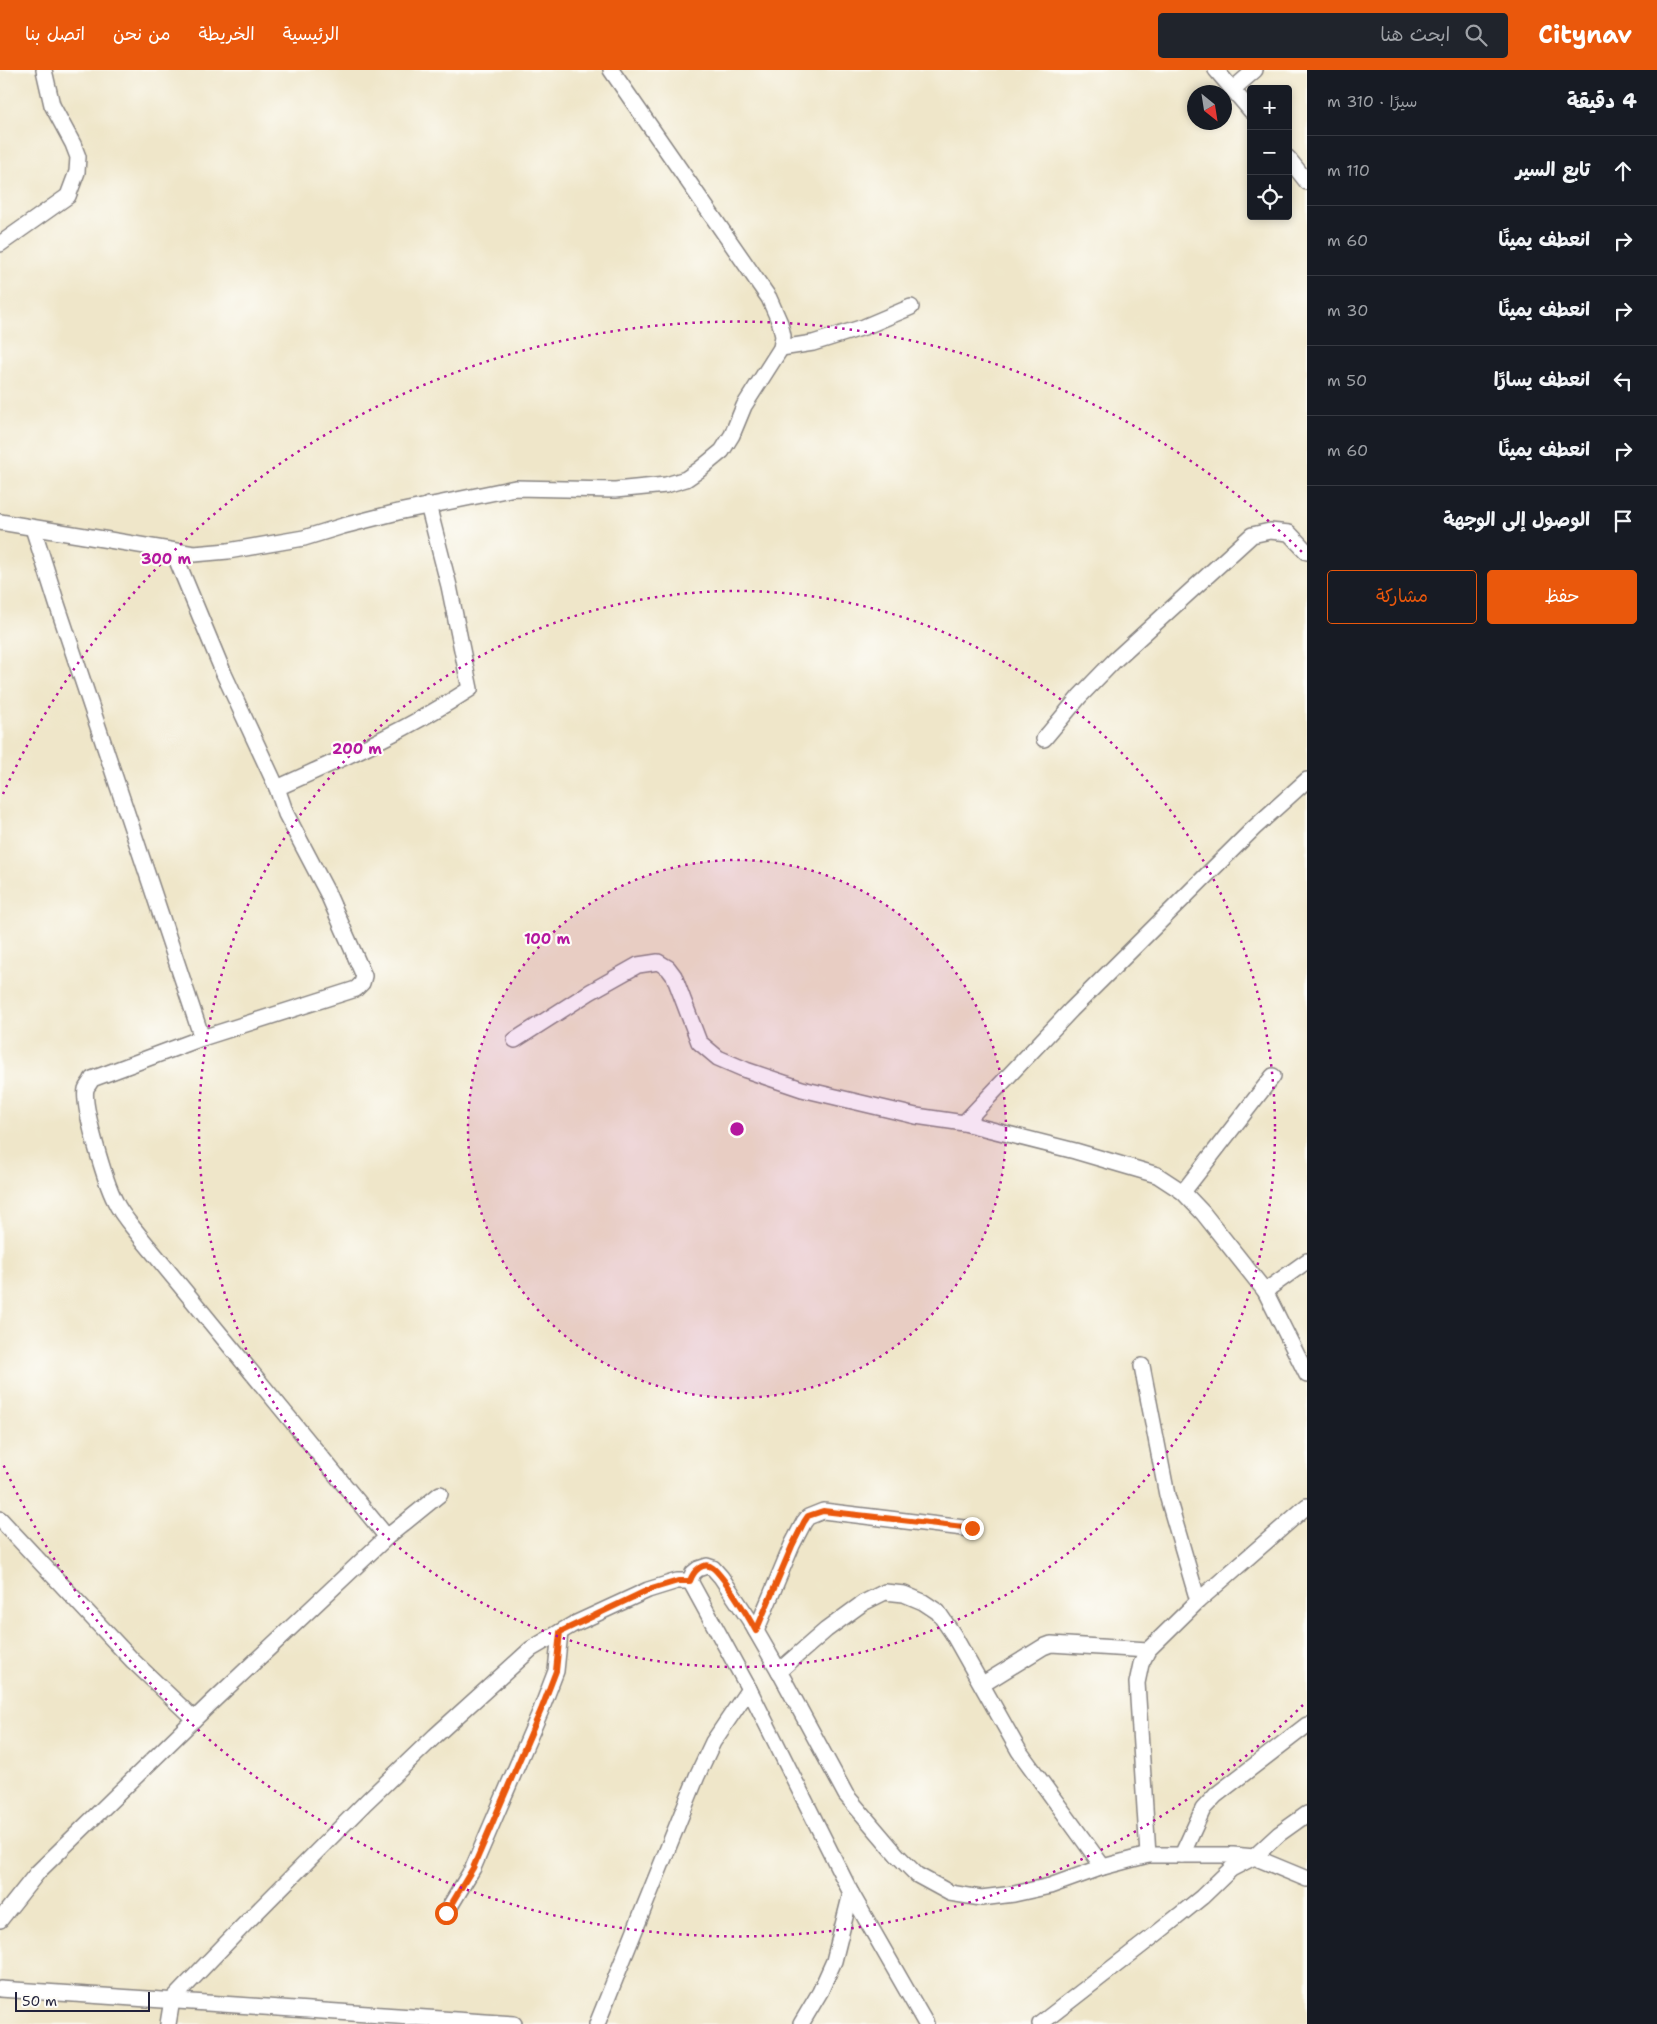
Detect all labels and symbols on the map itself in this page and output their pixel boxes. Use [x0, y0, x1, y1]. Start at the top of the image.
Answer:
north arrow [1187, 85, 1232, 130]
text: 300 m [141, 549, 191, 569]
text: 200 m [332, 739, 382, 759]
text: 100 m [524, 929, 570, 949]
centre of rings [728, 1120, 746, 1138]
route end [961, 1517, 984, 1540]
route start [435, 1902, 458, 1925]
scale bar [15, 1989, 150, 2012]

